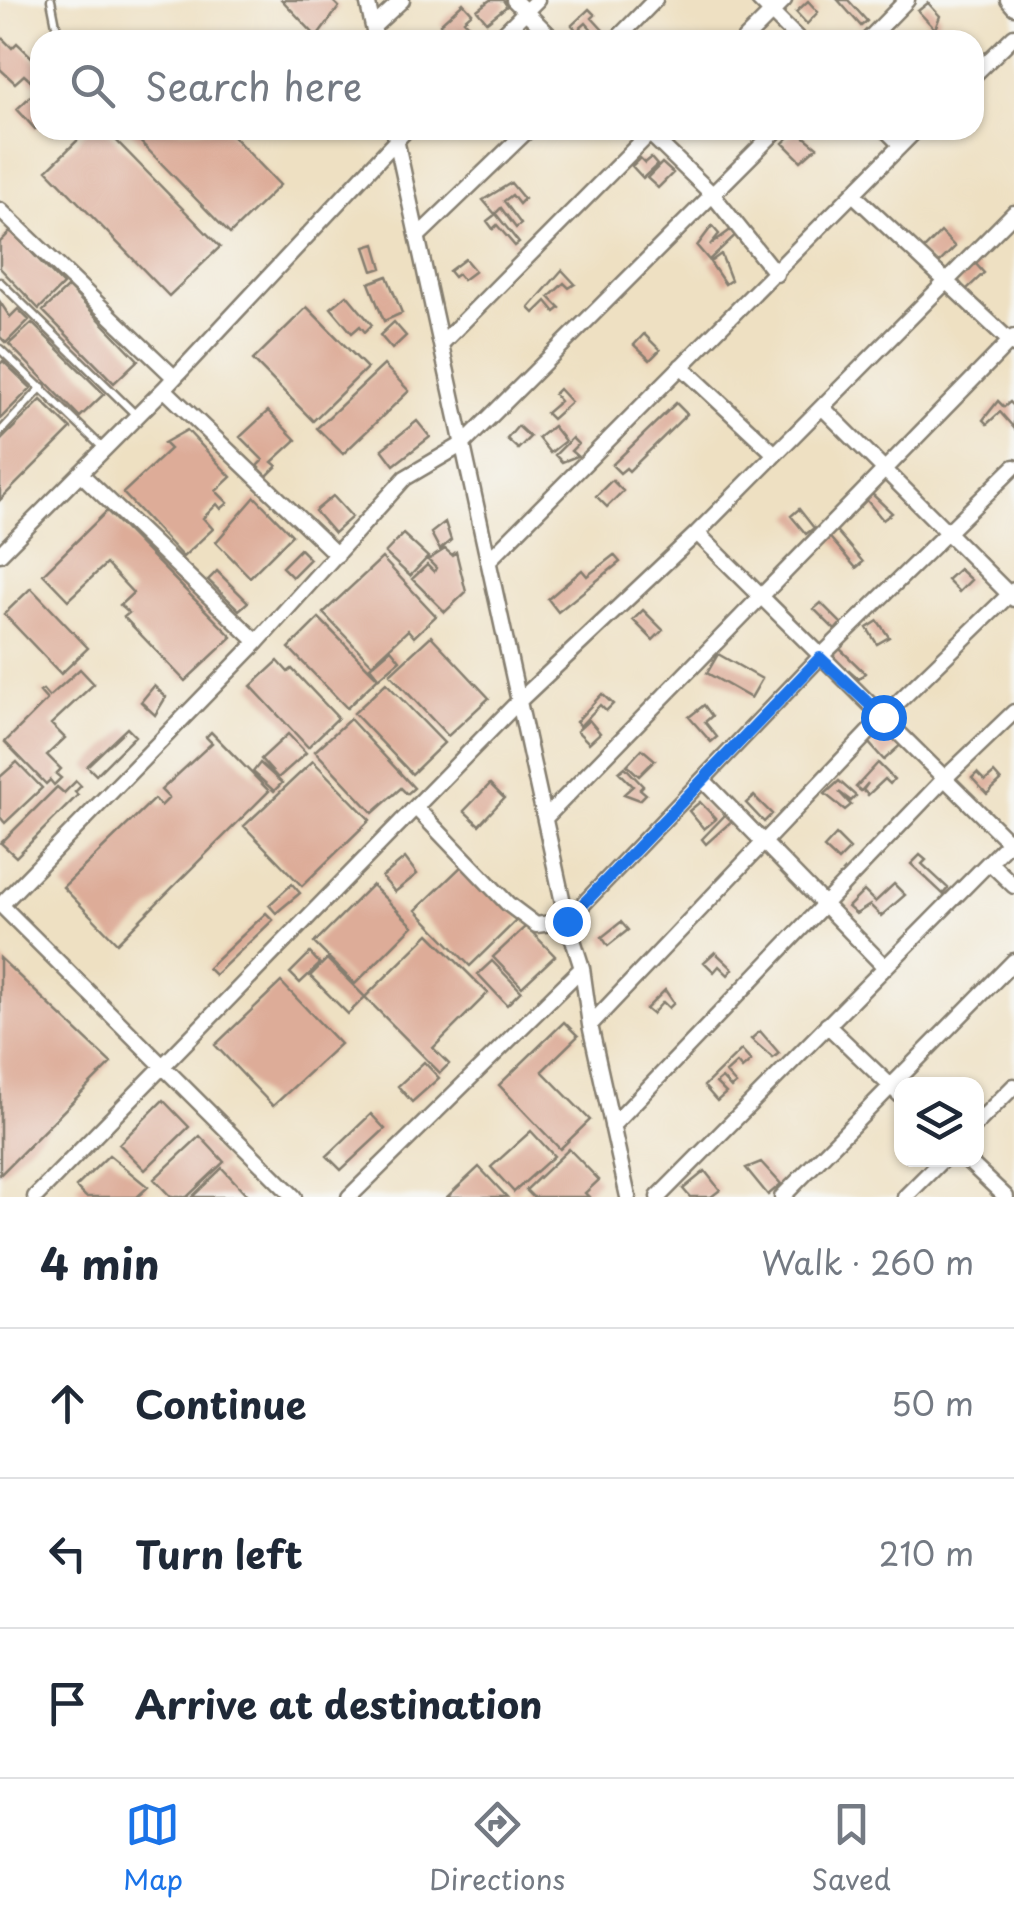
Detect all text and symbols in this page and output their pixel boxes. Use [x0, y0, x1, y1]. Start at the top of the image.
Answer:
search box [30, 30, 984, 140]
text: Search here [145, 57, 362, 114]
icon: search [65, 58, 120, 113]
route start [861, 695, 907, 741]
route end [545, 899, 591, 945]
map controls [894, 1077, 984, 1167]
button: layers [894, 1077, 984, 1167]
text: 4 min [40, 1231, 160, 1294]
text: Walk · 260 m [761, 1238, 974, 1286]
text: Continue [135, 1375, 306, 1432]
icon: ahead [40, 1376, 95, 1431]
text: 50 m [891, 1379, 974, 1427]
text: Turn left [135, 1525, 303, 1582]
icon: left [40, 1526, 95, 1581]
text: 210 m [879, 1529, 974, 1577]
text: Arrive at destination [135, 1675, 543, 1732]
icon: arrive [40, 1676, 95, 1731]
tab: Map [123, 1797, 183, 1900]
tab: Directions [429, 1797, 565, 1900]
tab: Saved [811, 1797, 891, 1900]

